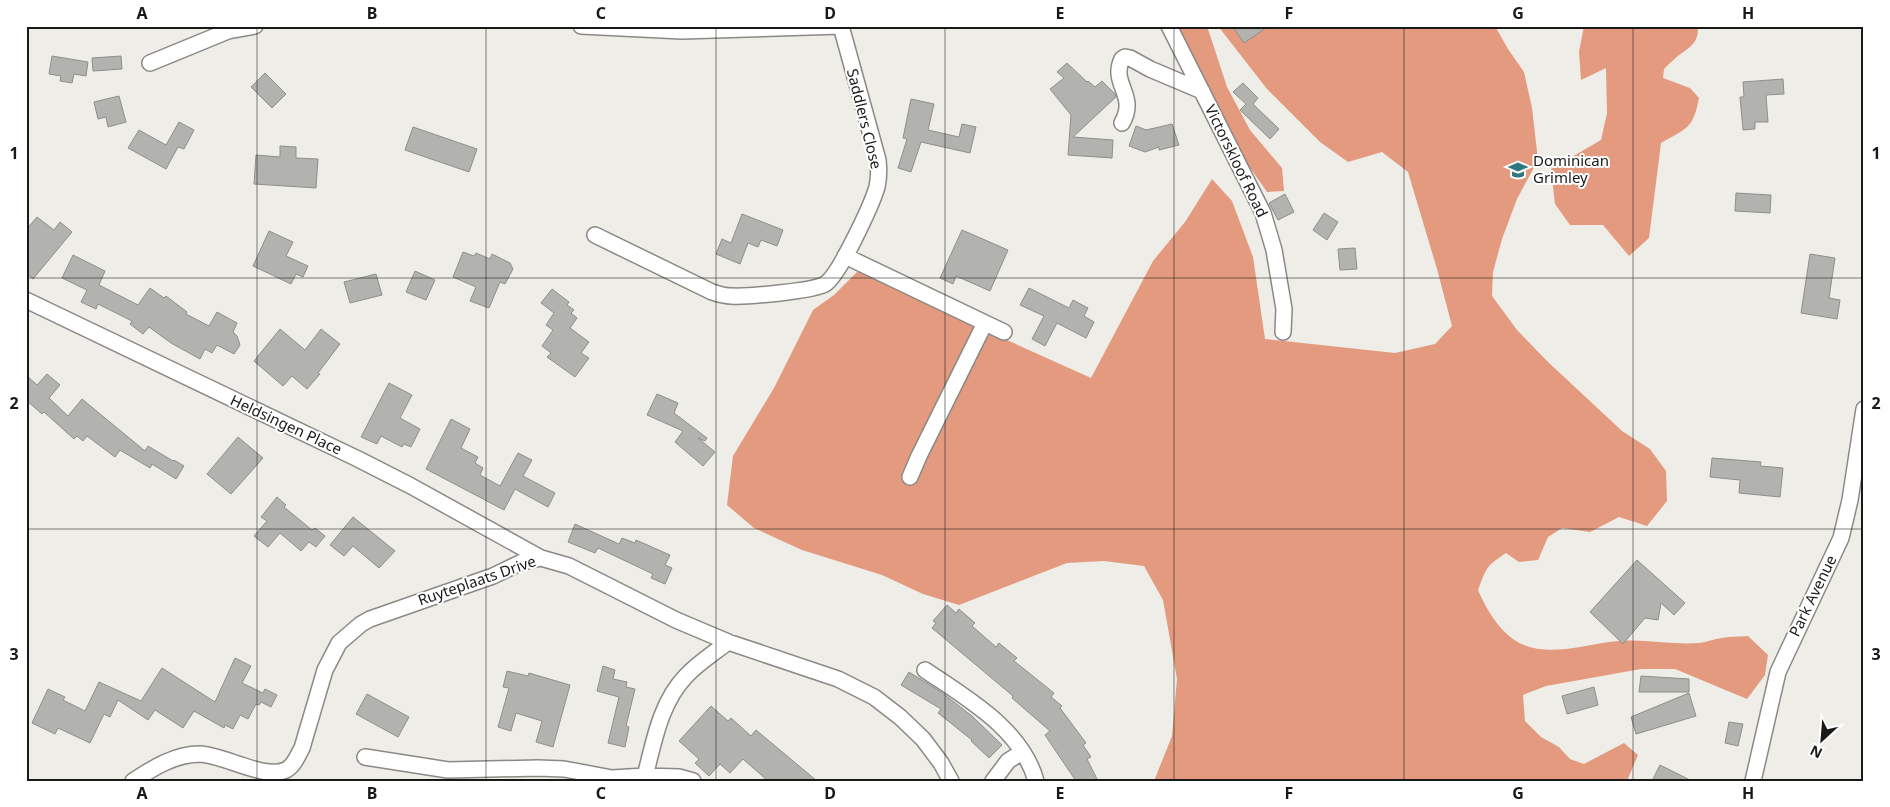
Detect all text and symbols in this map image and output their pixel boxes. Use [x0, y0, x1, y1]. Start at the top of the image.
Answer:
text: A [136, 2, 148, 24]
text: B [367, 2, 377, 24]
text: C [596, 2, 606, 24]
text: D [824, 2, 836, 24]
text: E [1056, 2, 1065, 24]
text: F [1285, 2, 1293, 24]
text: G [1512, 2, 1524, 24]
text: H [1742, 2, 1754, 24]
street label: Saddlers Close [843, 66, 887, 171]
street label: Victorskloof Road [1201, 101, 1273, 220]
text: 1 [9, 142, 19, 164]
text: 1 [1871, 142, 1881, 164]
place label: Dominican Grimley [1533, 150, 1609, 187]
school or university icon: Dominican Grimley [1507, 159, 1529, 181]
street label: Heldsingen Place [227, 389, 345, 459]
text: 2 [9, 392, 19, 414]
text: 2 [1871, 392, 1881, 414]
street label: Ruyteplaats Drive [415, 550, 538, 610]
street label: Park Avenue [1784, 552, 1840, 640]
text: 3 [9, 643, 19, 665]
text: 3 [1871, 643, 1881, 665]
north arrow [1798, 714, 1848, 764]
text: N [1807, 741, 1825, 763]
text: A [136, 782, 148, 804]
text: B [367, 782, 377, 804]
text: C [596, 782, 606, 804]
text: D [824, 782, 836, 804]
text: E [1056, 782, 1065, 804]
text: F [1285, 782, 1293, 804]
text: G [1512, 782, 1524, 804]
text: H [1742, 782, 1754, 804]

